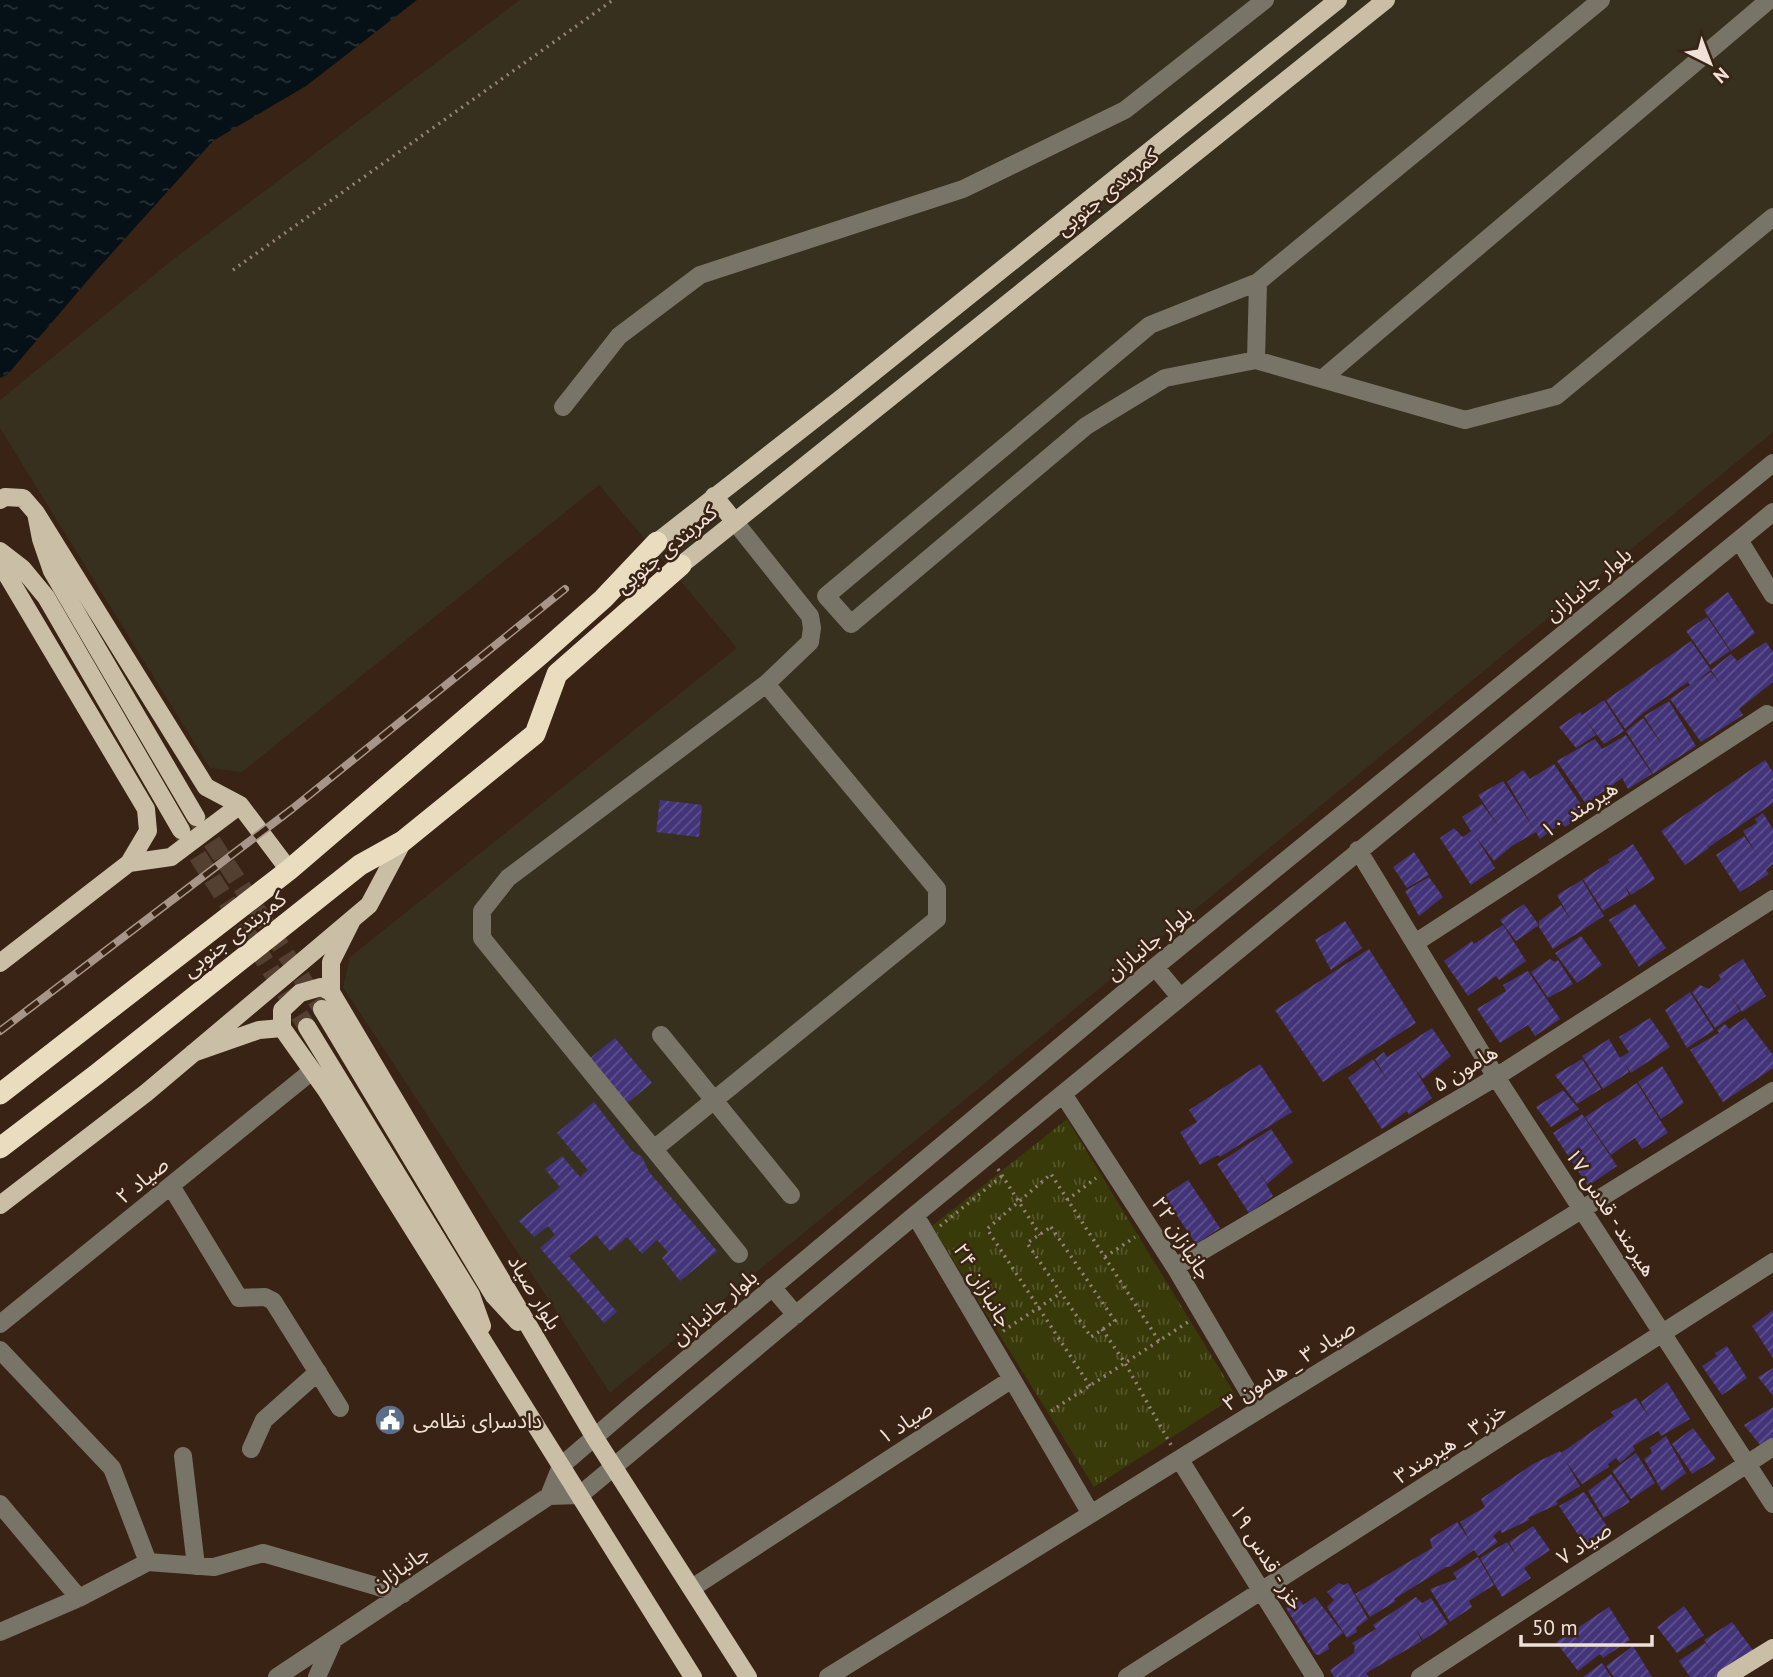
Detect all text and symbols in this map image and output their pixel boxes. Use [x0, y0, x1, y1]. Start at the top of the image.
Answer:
north arrow [1675, 28, 1745, 98]
text: N [1709, 63, 1734, 89]
street label: کمربندی جنوبی [1050, 142, 1164, 242]
street label: کمربندی جنوبی [610, 498, 723, 599]
street label: بلوار جانبازان [1539, 541, 1637, 627]
street label: هیرمند ۱۰ [1535, 774, 1623, 844]
street label: کمربندی جنوبی [177, 885, 292, 983]
street label: بلوار جانبازان [1100, 900, 1198, 986]
street label: هامون ۵ [1428, 1038, 1502, 1098]
street label: هیرمند - قدس ۱۷ [1559, 1143, 1663, 1281]
street label: صیاد ۲ [110, 1150, 174, 1210]
street label: جانبازان ۲۲ [1146, 1191, 1218, 1285]
street label: جانبازان ۲۴ [947, 1238, 1019, 1332]
street label: بلوار صیاد [502, 1249, 568, 1335]
street label: بلوار جانبازان [665, 1263, 763, 1351]
street label: صیاد ۳ _ هامون ۳ [1218, 1313, 1360, 1417]
street label: صیاد ۱ [872, 1394, 938, 1450]
street label: خزر۳ _ هیرمند۳ [1389, 1397, 1511, 1489]
public building icon: دادسرای نظامی [373, 1403, 407, 1437]
place label: دادسرای نظامی [413, 1407, 542, 1434]
street label: خزر - قدس ۱۹ [1224, 1499, 1310, 1615]
street label: صیاد ۷ [1551, 1515, 1617, 1571]
street label: جانبازان [366, 1539, 434, 1597]
scale bar [1521, 1604, 1652, 1648]
text: 50 m [1532, 1614, 1578, 1641]

